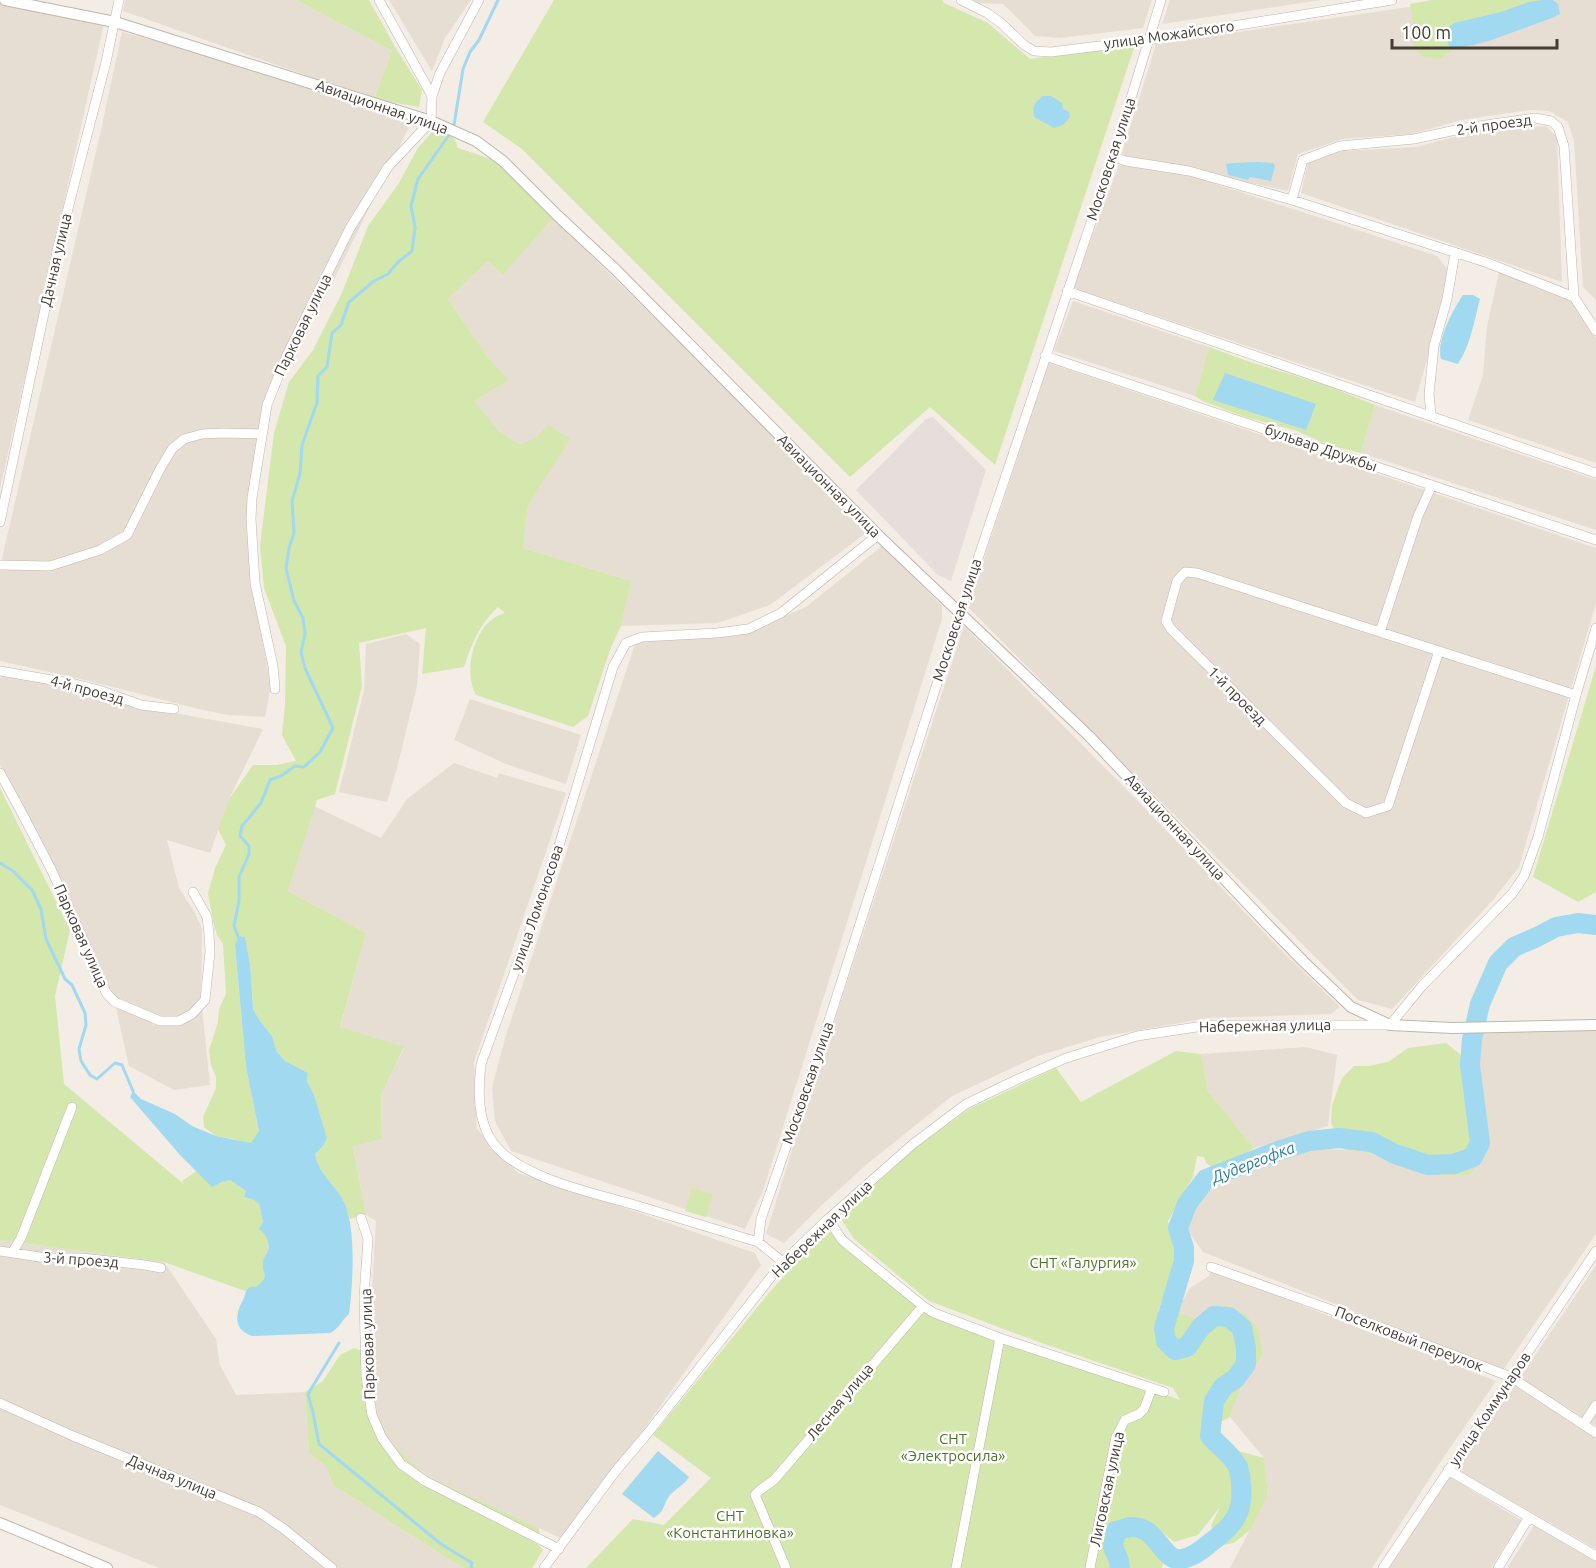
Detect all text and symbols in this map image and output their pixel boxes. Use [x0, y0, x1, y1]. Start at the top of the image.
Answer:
scale bar [1392, 12, 1557, 50]
street label: улица Можайского [1102, 17, 1235, 52]
text: 100 m [1401, 22, 1451, 42]
street label: Авиационная улица [314, 76, 451, 137]
street label: Московская улица [1083, 95, 1138, 222]
street label: 2-й проезд [1455, 111, 1533, 138]
street label: Дачная улица [37, 212, 74, 308]
street label: Парковая улица [270, 271, 335, 379]
street label: бульвар Дружбы [1263, 420, 1380, 475]
street label: Авиационная улица [774, 431, 884, 541]
street label: Московская улица [929, 556, 984, 683]
street label: 1-й проезд [1205, 663, 1270, 729]
street label: 4-й проезд [48, 672, 126, 708]
street label: Авиационная улица [1122, 770, 1229, 883]
street label: улица Ломоносова [507, 842, 566, 973]
street label: Парковая улица [51, 881, 112, 990]
street label: Набережная улица [1199, 1016, 1331, 1035]
street label: Московская улица [779, 1019, 836, 1146]
water label: Дудергофка [1207, 1138, 1297, 1187]
street label: Набережная улица [768, 1177, 875, 1281]
street label: 3-й проезд [43, 1248, 120, 1271]
park label: СНТ «Галургия» [1029, 1254, 1137, 1271]
street label: Парковая улица [357, 1288, 378, 1400]
street label: Поселковый переулок [1333, 1302, 1486, 1375]
street label: улица Коммунаров [1445, 1349, 1534, 1469]
street label: Лесная улица [803, 1360, 877, 1443]
park label: СНТ «Электросила» [901, 1430, 1005, 1464]
street label: Лиговская улица [1086, 1430, 1127, 1548]
street label: Дачная улица [125, 1451, 219, 1502]
park label: СНТ «Константиновка» [666, 1507, 794, 1541]

